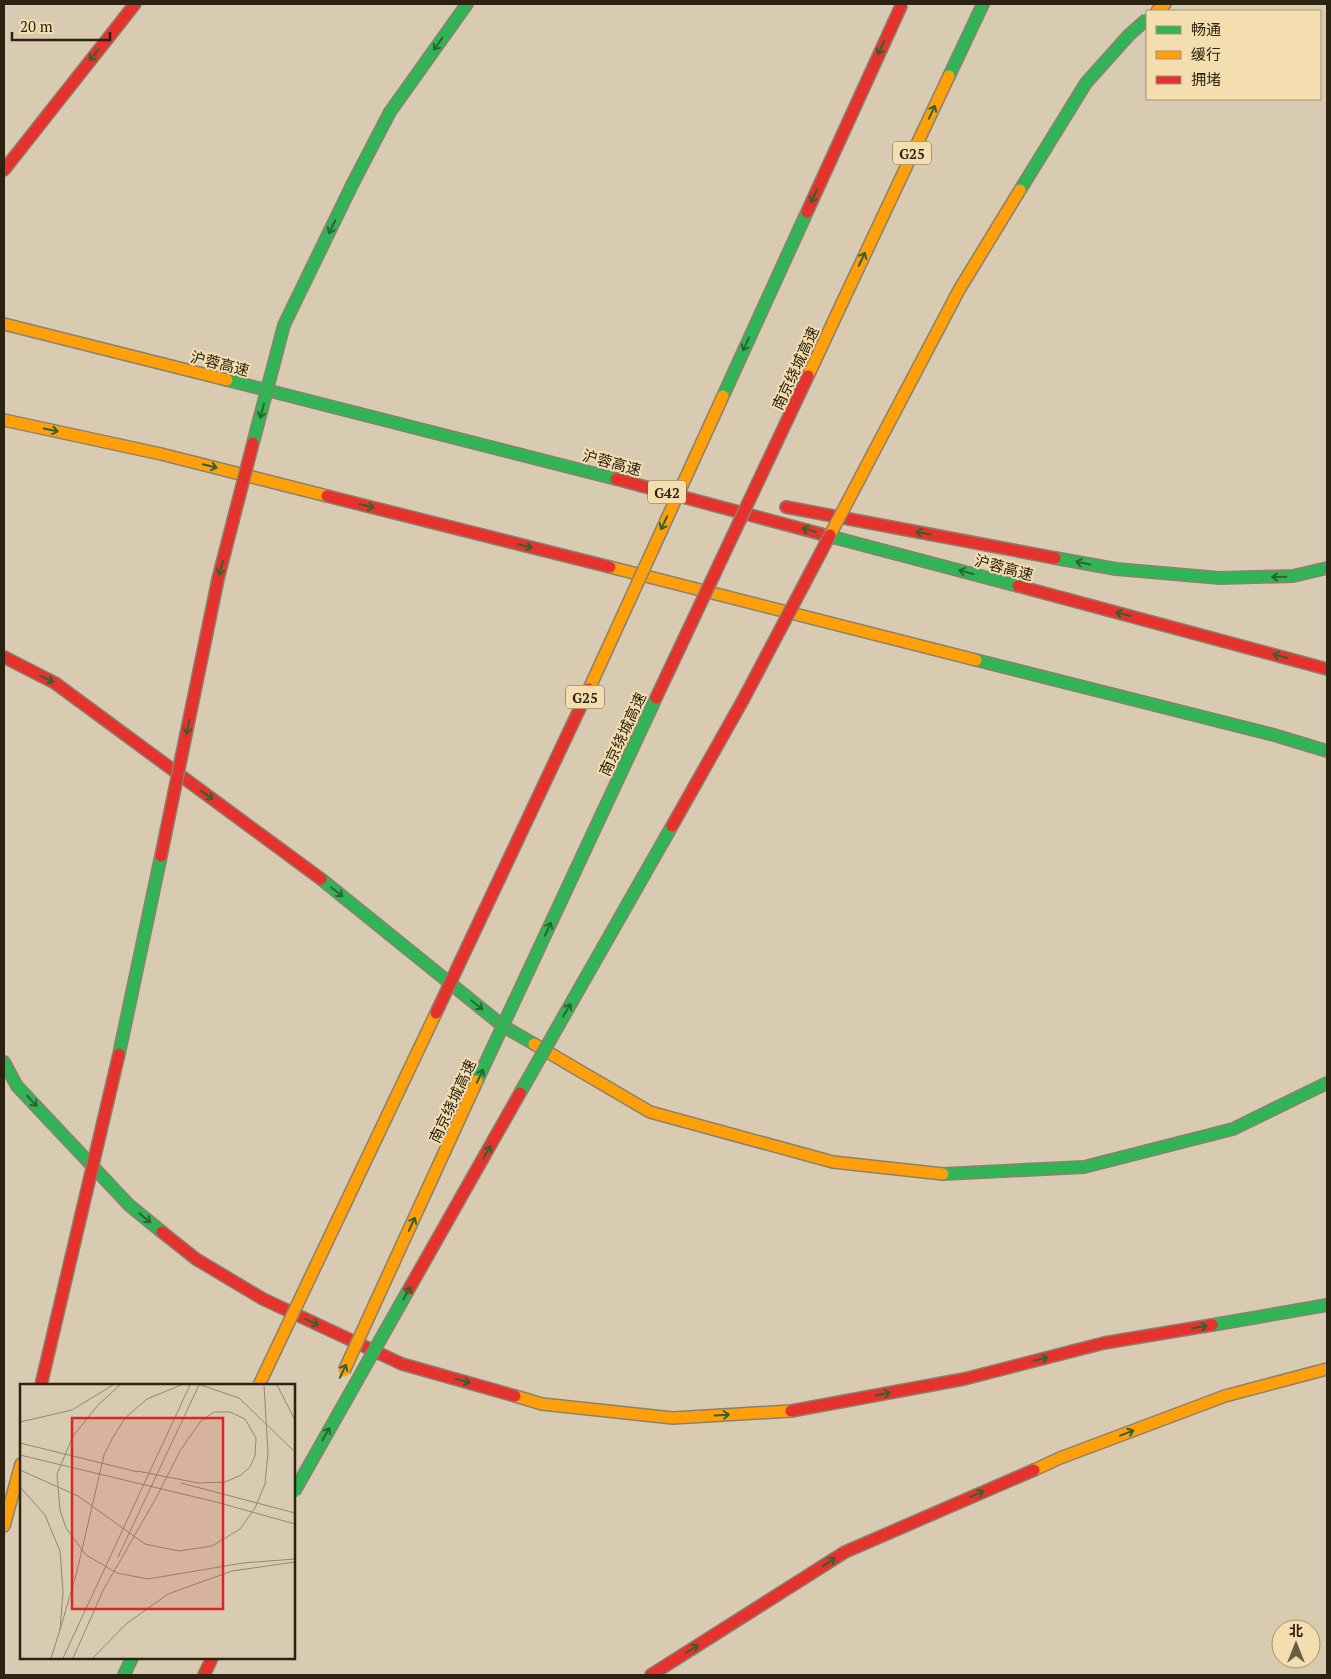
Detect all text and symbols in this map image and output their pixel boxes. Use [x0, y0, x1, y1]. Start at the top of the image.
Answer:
scale bar [12, 10, 110, 42]
legend [1146, 10, 1321, 100]
text: 20 m [20, 16, 53, 36]
text: 畅通 [1191, 19, 1221, 39]
one-way arrow [433, 36, 443, 50]
one-way arrow [876, 40, 886, 55]
text: 缓行 [1191, 44, 1221, 64]
one-way arrow [89, 49, 100, 62]
text: 拥堵 [1191, 69, 1221, 89]
one-way arrow [927, 105, 937, 120]
road number: G25 [893, 142, 931, 164]
one-way arrow [808, 188, 818, 203]
one-way arrow [326, 219, 336, 234]
one-way arrow [858, 252, 868, 267]
street label: 南京绕城高速 [767, 323, 823, 413]
one-way arrow [741, 336, 751, 351]
street label: 沪蓉高速 [188, 346, 252, 380]
one-way arrow [257, 402, 266, 418]
one-way arrow [43, 426, 59, 435]
street label: 沪蓉高速 [580, 445, 644, 479]
one-way arrow [201, 462, 217, 471]
road number: G42 [648, 481, 686, 504]
one-way arrow [359, 502, 375, 511]
one-way arrow [659, 515, 669, 530]
one-way arrow [802, 525, 818, 534]
one-way arrow [916, 527, 932, 537]
one-way arrow [516, 542, 532, 551]
street label: 沪蓉高速 [972, 550, 1036, 584]
one-way arrow [1075, 557, 1091, 567]
one-way arrow [216, 559, 225, 575]
one-way arrow [959, 567, 975, 576]
one-way arrow [1272, 572, 1288, 581]
one-way arrow [1116, 609, 1132, 618]
one-way arrow [1273, 651, 1289, 660]
one-way arrow [39, 675, 54, 684]
road number: G25 [566, 686, 604, 709]
street label: 南京绕城高速 [594, 689, 650, 779]
one-way arrow [182, 718, 192, 734]
one-way arrow [200, 790, 214, 800]
one-way arrow [330, 887, 343, 898]
one-way arrow [543, 922, 553, 937]
one-way arrow [470, 1000, 483, 1011]
one-way arrow [562, 1004, 572, 1018]
street label: 南京绕城高速 [424, 1056, 480, 1146]
one-way arrow [475, 1069, 485, 1084]
one-way arrow [26, 1095, 38, 1108]
one-way arrow [482, 1145, 492, 1159]
one-way arrow [139, 1212, 152, 1223]
one-way arrow [407, 1217, 417, 1232]
one-way arrow [402, 1287, 412, 1301]
one-way arrow [304, 1318, 319, 1327]
one-way arrow [1192, 1321, 1208, 1331]
one-way arrow [1033, 1354, 1049, 1363]
one-way arrow [339, 1364, 349, 1379]
one-way arrow [454, 1377, 470, 1387]
inset map [20, 1384, 295, 1659]
one-way arrow [874, 1389, 890, 1399]
one-way arrow [714, 1410, 730, 1419]
one-way arrow [1120, 1427, 1135, 1436]
one-way arrow [322, 1428, 332, 1442]
one-way arrow [969, 1489, 984, 1499]
one-way arrow [822, 1556, 836, 1566]
north arrow [1271, 1619, 1321, 1669]
text: 北 [1289, 1621, 1303, 1640]
one-way arrow [685, 1644, 699, 1654]

